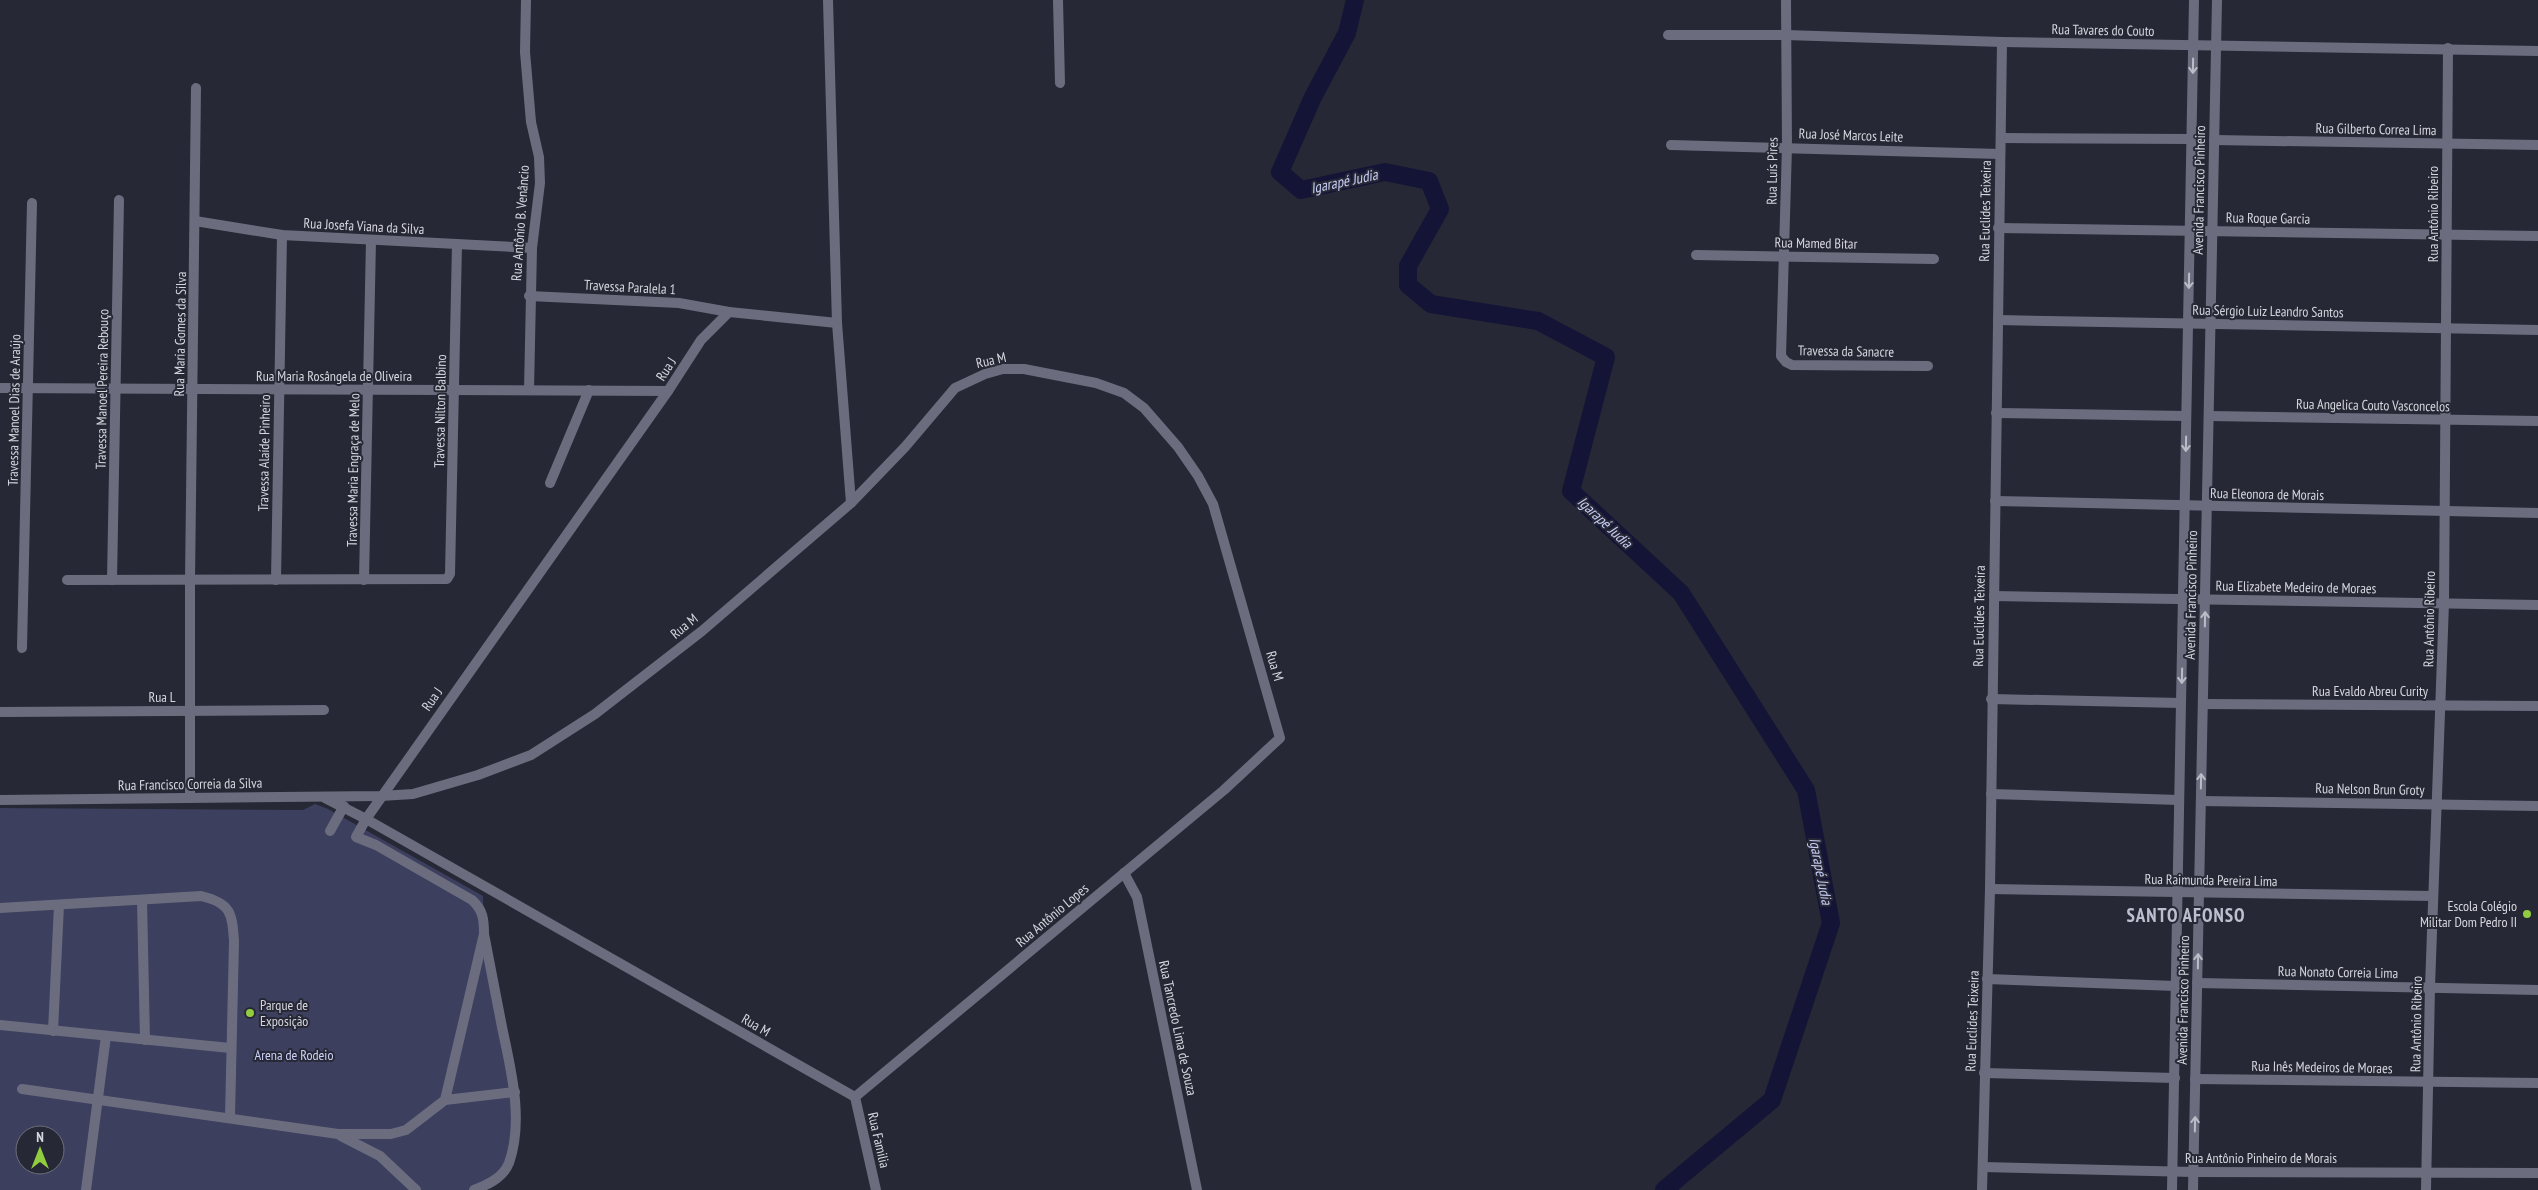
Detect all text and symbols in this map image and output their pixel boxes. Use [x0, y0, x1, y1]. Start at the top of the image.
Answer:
street label: Rua Tavares do Couto [2051, 20, 2155, 40]
one-way arrow [2188, 58, 2197, 74]
street label: Rua Gilberto Correa Lima [2315, 119, 2437, 139]
street label: Rua José Marcos Leite [1798, 124, 1904, 146]
street label: Avenida Francisco Pinheiro [2189, 125, 2209, 255]
street label: Rua Luís Pires [1762, 137, 1782, 205]
street label: Rua Euclides Teixeira [1975, 160, 1995, 262]
street label: Rua Antônio B. Venâncio [507, 164, 533, 282]
water label: Igarapé Judia [1309, 164, 1380, 197]
street label: Rua Antônio Ribeiro [2424, 166, 2442, 262]
street label: Rua Roque Garcia [2226, 208, 2310, 228]
street label: Rua Josefa Viana da Silva [303, 214, 425, 238]
street label: Rua Mamed Bitar [1774, 233, 1858, 253]
street label: Rua Maria Gomes da Silva [170, 271, 190, 397]
one-way arrow [2184, 273, 2193, 289]
street label: Travessa Paralela 1 [584, 276, 676, 298]
street label: Rua Sérgio Luiz Leandro Santos [2192, 301, 2344, 321]
street label: Travessa Manoel Pereira Rebouço [92, 309, 112, 469]
street label: Travessa Manoel Dias de Araújo [4, 334, 24, 486]
street label: Travessa da Sanacre [1798, 341, 1895, 361]
street label: Rua M [974, 348, 1008, 372]
street label: Travessa Nilton Balbino [430, 354, 450, 468]
street label: Rua J [652, 354, 680, 384]
street label: Rua Maria Rosângela de Oliveira [256, 367, 412, 385]
street label: Travessa Maria Engraça de Melo [343, 393, 363, 547]
street label: Travessa Alaíde Pinheiro [254, 394, 274, 512]
street label: Rua Angelica Couto Vasconcelos [2296, 395, 2450, 415]
one-way arrow [2181, 435, 2191, 451]
street label: Rua Eleonora de Morais [2210, 484, 2324, 504]
water label: Igarapé Judia [1574, 492, 1637, 553]
street label: Avenida Francisco Pinheiro [2181, 530, 2201, 660]
street label: Rua Euclides Teixeira [1969, 565, 1989, 667]
street label: Rua Antônio Ribeiro [2419, 571, 2439, 667]
street label: Rua Elizabete Medeiro de Moraes [2215, 577, 2377, 597]
street label: Rua M [667, 609, 701, 643]
one-way arrow [2200, 611, 2209, 627]
street label: Rua M [1262, 649, 1288, 683]
one-way arrow [2177, 668, 2186, 684]
street label: Rua Evaldo Abreu Curity [2312, 682, 2429, 700]
street label: Rua J [418, 684, 446, 714]
street label: Rua L [148, 688, 176, 706]
street label: Rua Francisco Correia da Silva [118, 774, 262, 794]
one-way arrow [2197, 774, 2206, 790]
street label: Rua Nelson Brun Groty [2315, 779, 2426, 799]
water label: Igarapé Judia [1805, 836, 1837, 907]
street label: Rua Raimunda Pereira Lima [2144, 870, 2278, 890]
street label: Rua Antônio Lopes [1012, 879, 1092, 951]
place label: Escola Colégio Militar Dom Pedro II [2420, 897, 2517, 931]
district label: SANTO AFONSO [2126, 903, 2246, 927]
marker: Escola Colégio Militar Dom Pedro II [2521, 908, 2533, 920]
street label: Avenida Francisco Pinheiro [2173, 935, 2193, 1065]
one-way arrow [2193, 954, 2203, 970]
street label: Rua Tancredo Lima de Souza [1155, 959, 1201, 1097]
street label: Rua Nonato Correia Lima [2278, 962, 2398, 982]
street label: Rua Euclides Teixeira [1961, 970, 1983, 1072]
street label: Rua Antônio Ribeiro [2406, 976, 2426, 1072]
place label: Parque de Exposição [260, 996, 308, 1030]
marker: Parque de Exposição [244, 1007, 256, 1019]
street label: Rua M [738, 1010, 774, 1040]
park label: Arena de Rodeio [255, 1046, 333, 1064]
street label: Rua Inês Medeiros de Moraes [2251, 1057, 2393, 1077]
street label: Rua Familia [864, 1110, 894, 1170]
one-way arrow [2190, 1116, 2199, 1132]
north arrow [15, 1125, 65, 1175]
text: N [36, 1128, 44, 1146]
street label: Rua Antônio Pinheiro de Morais [2185, 1149, 2337, 1167]

